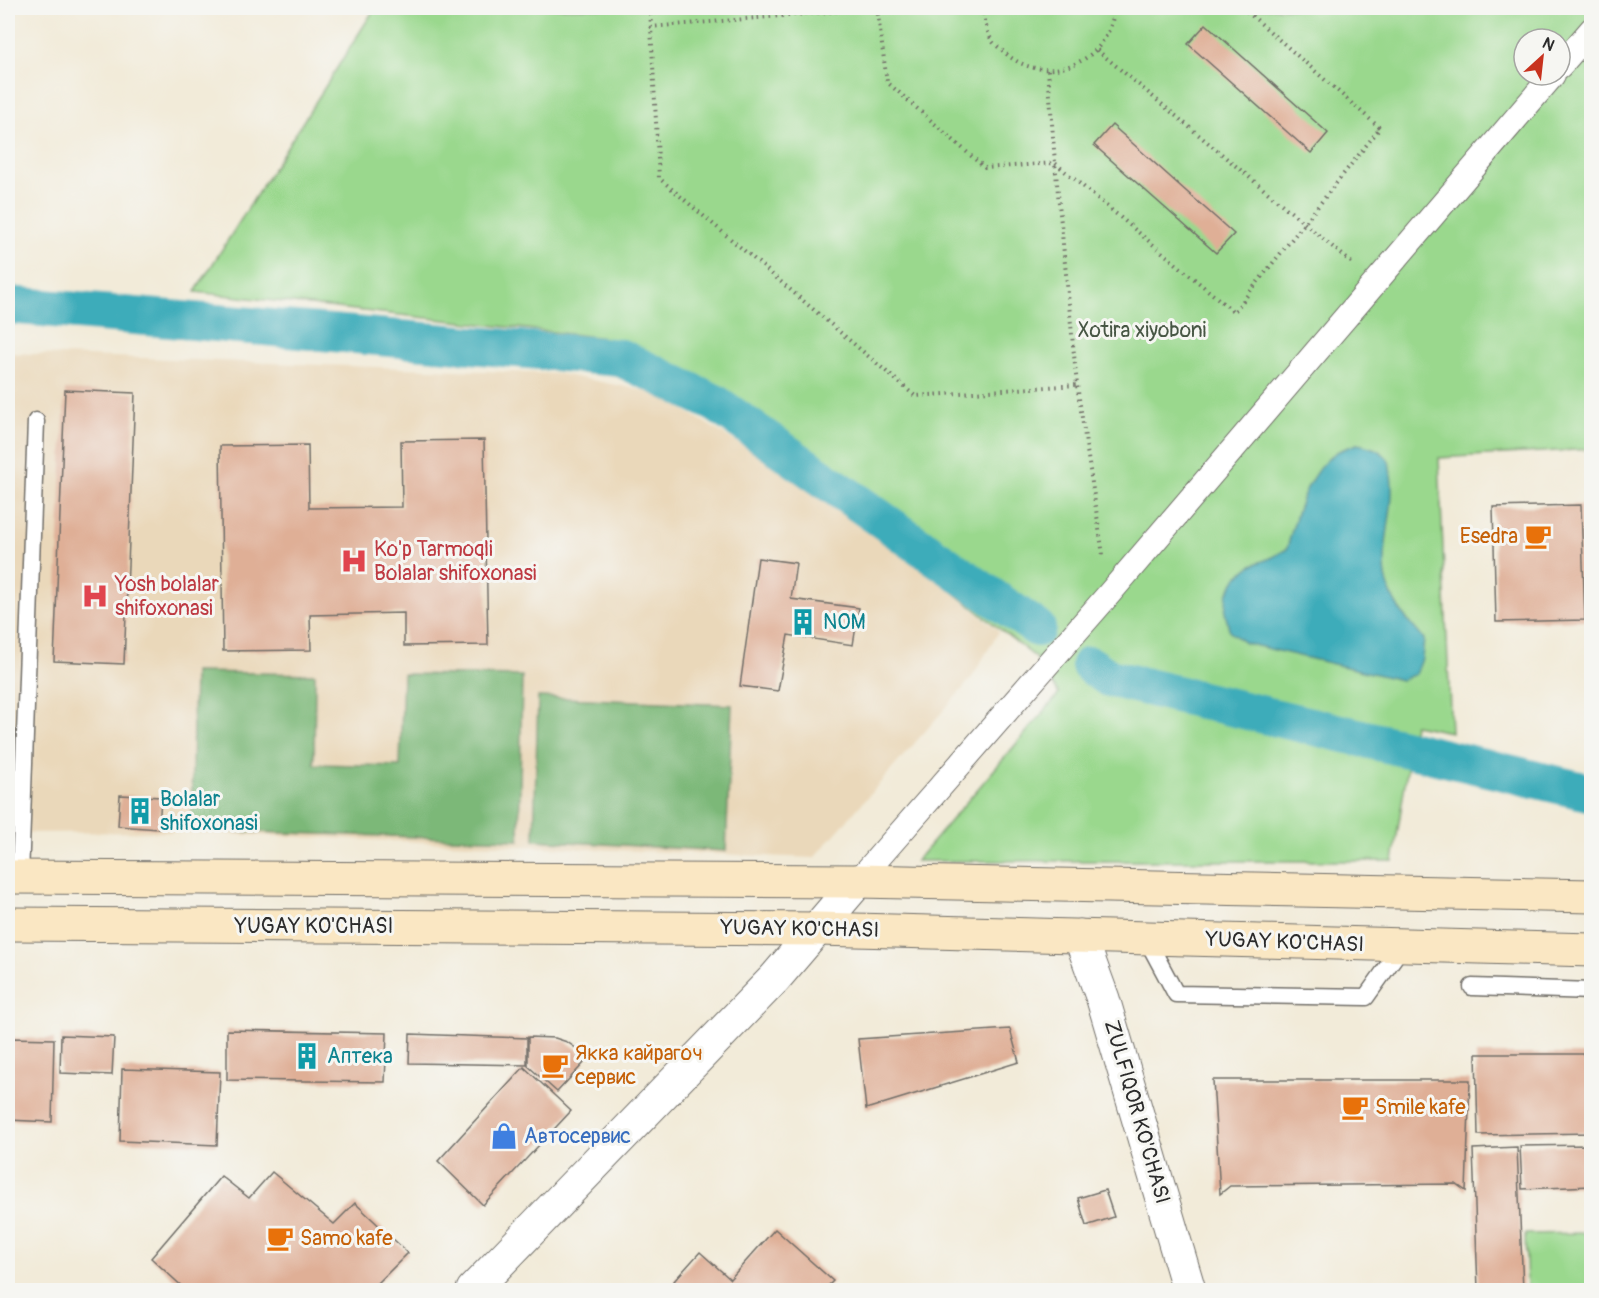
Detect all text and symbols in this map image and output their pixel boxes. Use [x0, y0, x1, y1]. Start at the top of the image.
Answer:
north arrow [1512, 27, 1572, 87]
text: N [1539, 33, 1558, 56]
park label: Xotira xiyoboni [1078, 317, 1207, 344]
cafe icon: Esedra [1523, 521, 1553, 551]
place label: Esedra [1460, 523, 1518, 550]
place label: Ko'p Tarmoqli Bolalar shifoxonasi [374, 536, 537, 587]
hospital icon: Ko'p Tarmoqli Bolalar shifoxonasi [339, 546, 369, 576]
place label: Yosh bolalar shifoxonasi [114, 571, 219, 622]
hospital icon: Yosh bolalar shifoxonasi [80, 581, 110, 611]
building icon: NOM [788, 607, 818, 637]
place label: NOM [823, 609, 866, 636]
place label: Bolalar shifoxonasi [160, 786, 258, 837]
building icon: Bolalar shifoxonasi [125, 796, 155, 826]
street label: YUGAY KO'CHASI [234, 913, 393, 940]
street label: YUGAY KO'CHASI [719, 914, 880, 944]
street label: YUGAY KO'CHASI [1204, 926, 1365, 958]
street label: ZULFIQOR KO'CHASI [1098, 1017, 1176, 1207]
place label: Якка кайрагоч сервис [575, 1040, 703, 1091]
building icon: Аптека [292, 1041, 322, 1071]
place label: Аптека [327, 1043, 393, 1070]
cafe icon: Якка кайрагоч сервис [540, 1050, 570, 1080]
cafe icon: Smile kafe [1340, 1092, 1370, 1122]
place label: Smile kafe [1375, 1094, 1466, 1121]
shop icon: Автосервис [489, 1121, 519, 1151]
place label: Автосервис [524, 1123, 631, 1150]
cafe icon: Samo kafe [265, 1223, 295, 1253]
place label: Samo kafe [300, 1225, 393, 1252]

